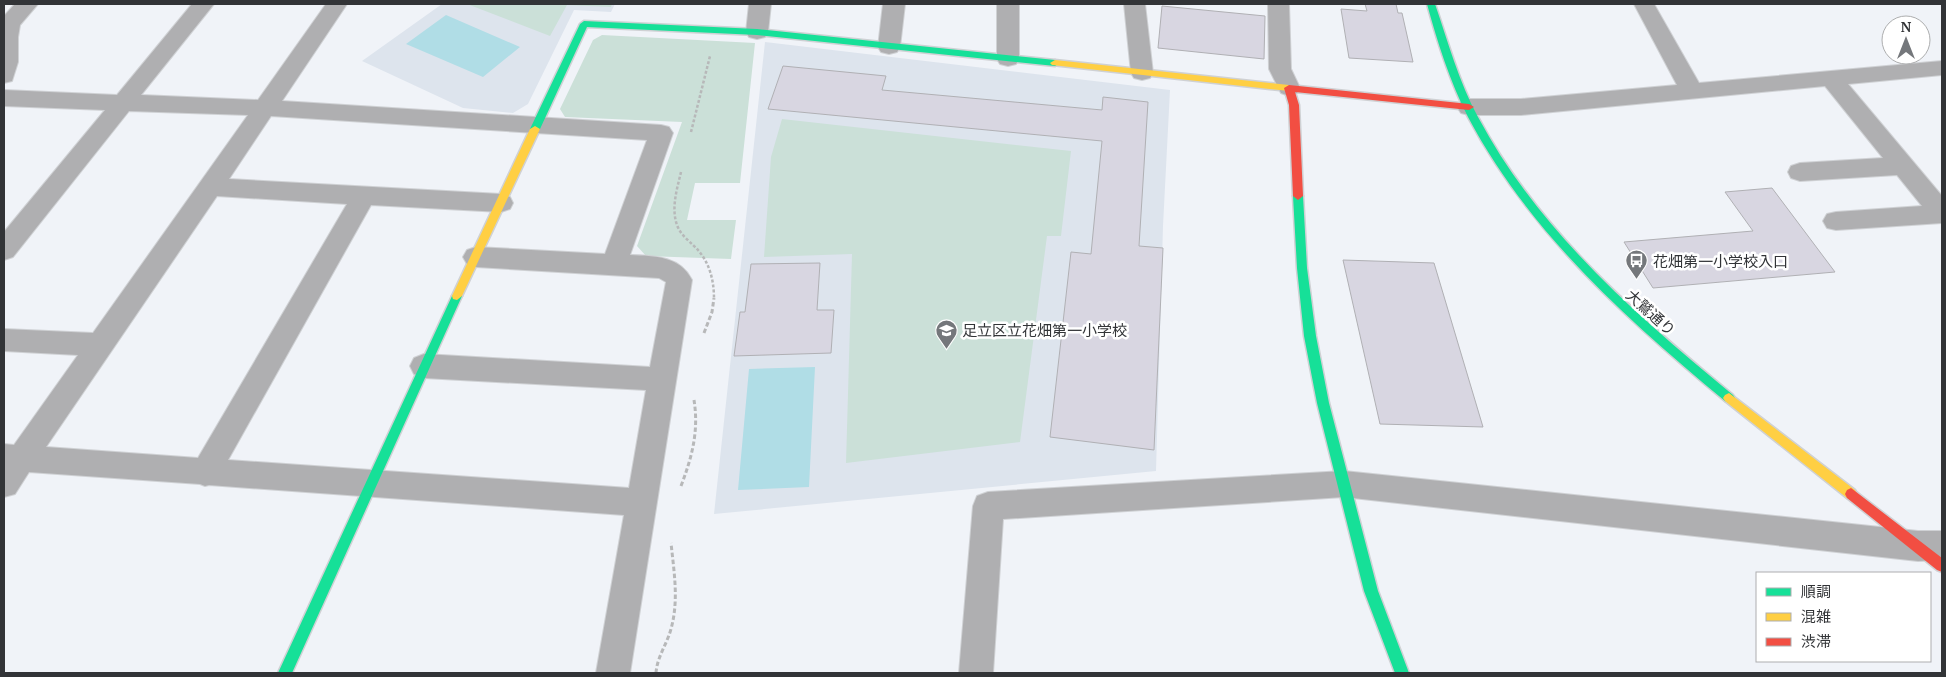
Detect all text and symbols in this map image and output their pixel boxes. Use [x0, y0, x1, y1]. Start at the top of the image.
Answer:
north arrow [1881, 15, 1931, 65]
text: N [1901, 17, 1912, 36]
bus stop icon: 花畑第一小学校入口 [1625, 249, 1649, 280]
place label: 花畑第一小学校入口 [1653, 251, 1788, 271]
street label: 大鷲通り [1622, 284, 1680, 340]
school or university icon: 足立区立花畑第一小学校 [934, 318, 958, 349]
place label: 足立区立花畑第一小学校 [962, 320, 1127, 340]
legend [1756, 572, 1931, 662]
text: 順調 [1801, 581, 1831, 601]
text: 混雑 [1801, 606, 1831, 626]
text: 渋滞 [1801, 631, 1831, 651]

